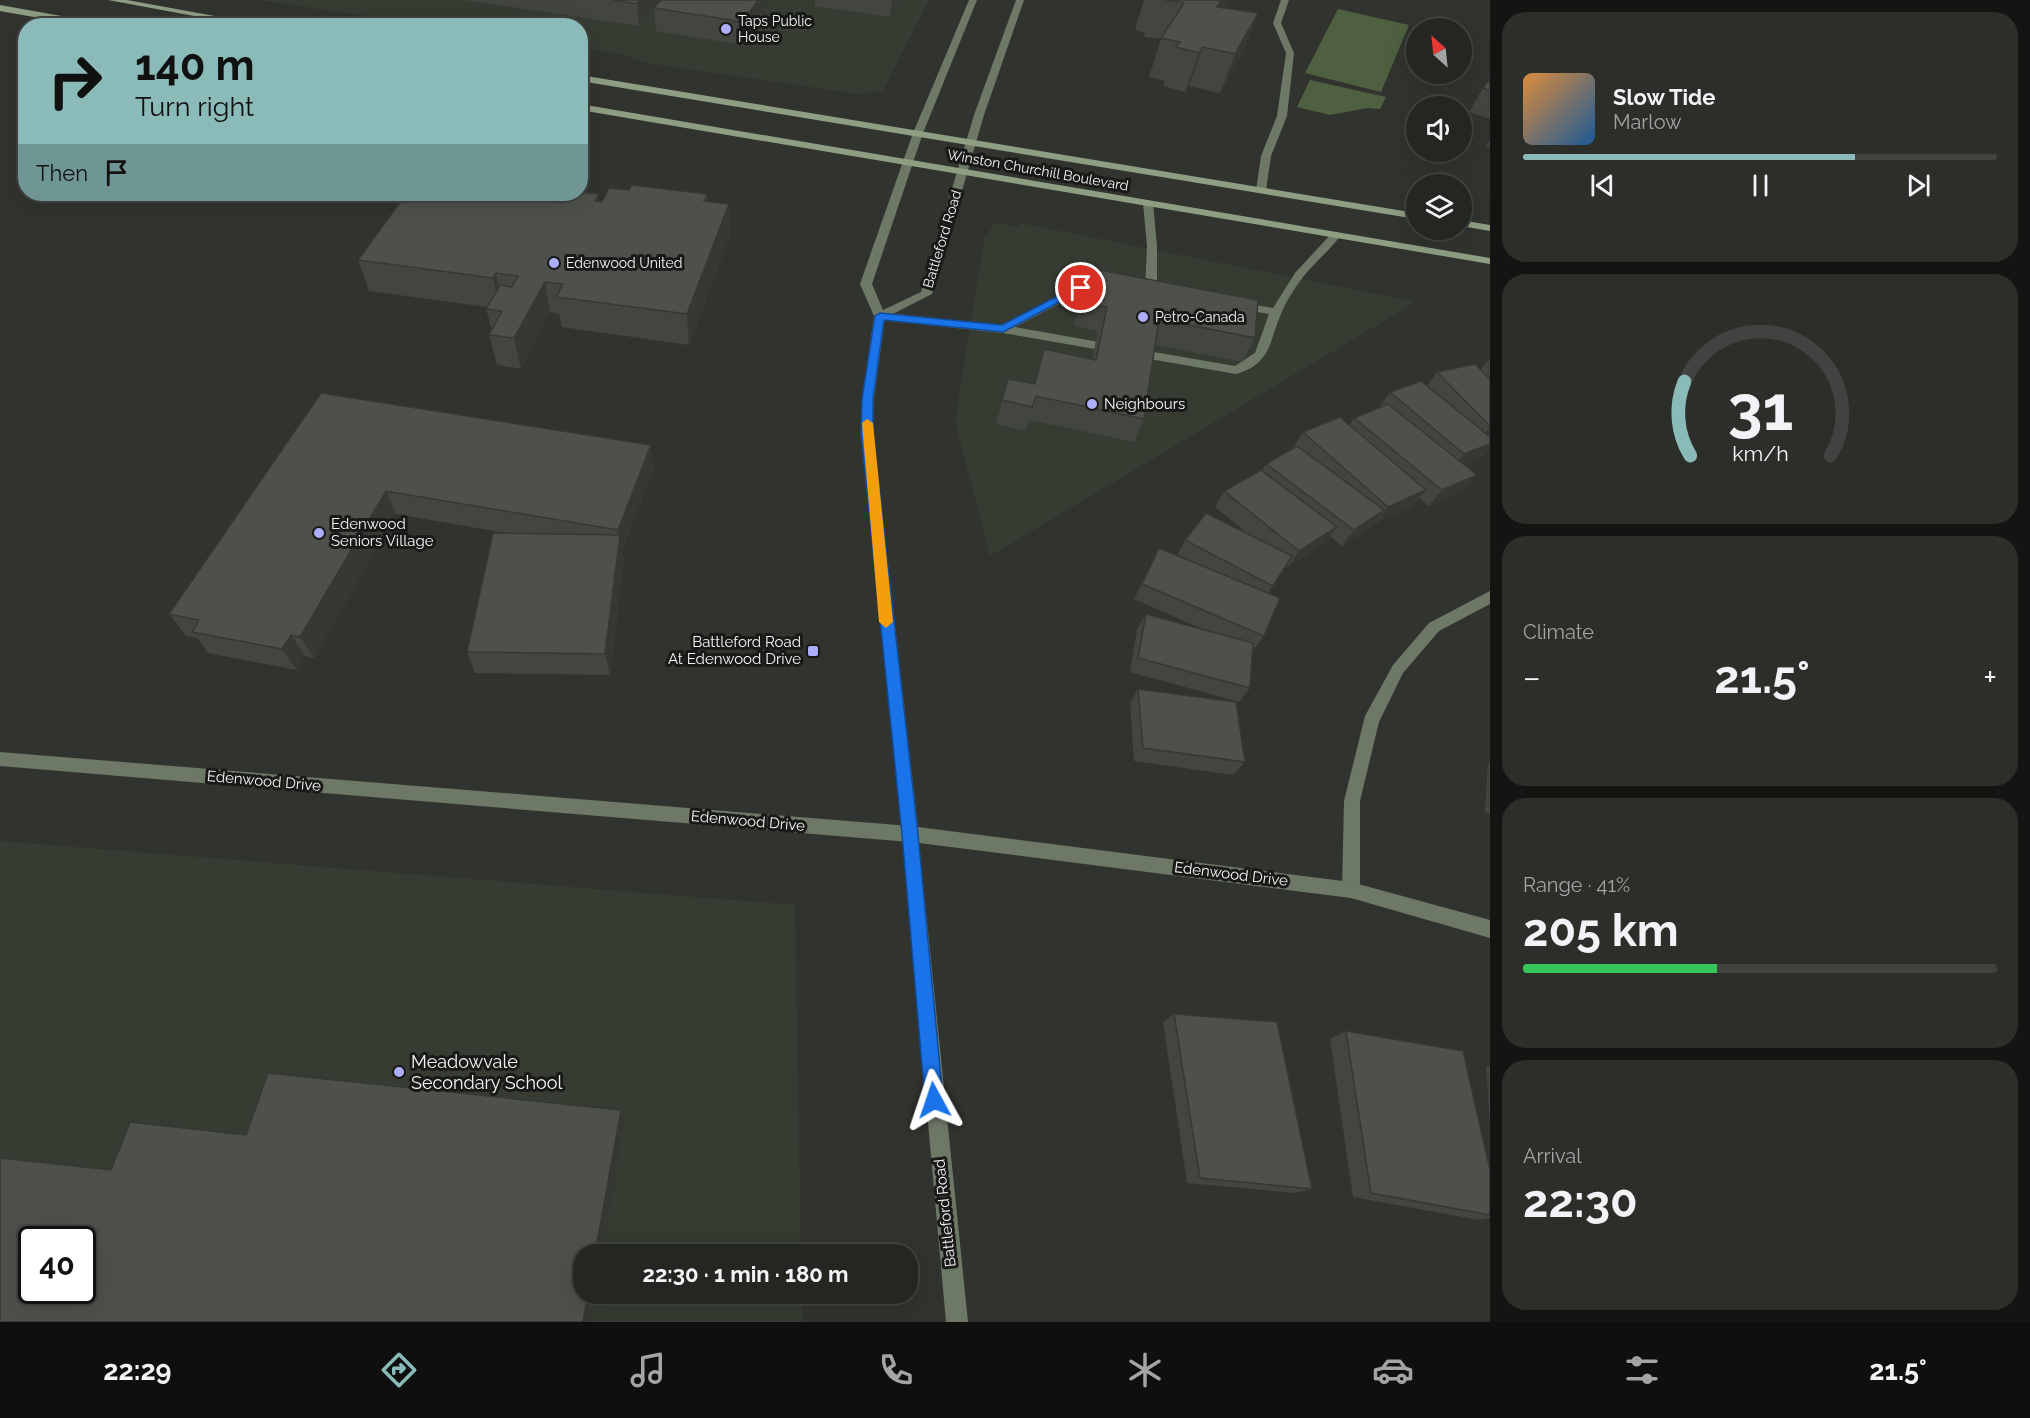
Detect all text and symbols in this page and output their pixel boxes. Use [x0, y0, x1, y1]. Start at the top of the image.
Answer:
place label: Taps Public House [738, 13, 812, 45]
north arrow [1406, 18, 1472, 84]
map controls [1406, 18, 1472, 240]
marker: Taps Public House [719, 22, 733, 36]
text: 140 m [135, 41, 255, 90]
icon: right [36, 42, 114, 120]
text: Slow Tide [1613, 84, 1715, 110]
text: Turn right [135, 91, 254, 122]
button: sound [1406, 96, 1472, 162]
text: Marlow [1613, 110, 1682, 134]
street label: Winston Churchill Boulevard [946, 146, 1130, 194]
icon: arrive [100, 156, 133, 189]
text: Then [36, 160, 88, 186]
icon: previous [1586, 169, 1619, 202]
icon: pause [1744, 169, 1777, 202]
icon: next [1902, 169, 1935, 202]
button: layers [1406, 174, 1472, 240]
street label: Battleford Road [920, 188, 964, 290]
place label: Edenwood United [566, 255, 683, 271]
marker: Edenwood United [547, 256, 561, 270]
pin [1055, 262, 1106, 313]
icon: arrive [1064, 271, 1097, 304]
place label: Petro-Canada [1155, 309, 1245, 325]
marker: Petro-Canada [1136, 310, 1150, 324]
text: 31 [1727, 371, 1793, 445]
place label: Neighbours [1104, 395, 1185, 413]
marker: Neighbours [1085, 397, 1099, 411]
text: km/h [1732, 441, 1788, 466]
place label: Edenwood Seniors Village [331, 515, 434, 550]
marker: Edenwood Seniors Village [312, 526, 326, 540]
text: Climate [1523, 620, 1594, 644]
place label: Battleford Road At Edenwood Drive [668, 633, 801, 668]
marker: Battleford Road At Edenwood Drive [806, 644, 820, 658]
text: 21.5° [1714, 651, 1810, 704]
text: − [1523, 658, 1541, 697]
text: + [1983, 658, 1997, 697]
street label: Edenwood Drive [206, 767, 322, 795]
street label: Edenwood Drive [690, 807, 806, 835]
street label: Edenwood Drive [1173, 858, 1289, 890]
text: Range · 41% [1523, 873, 1630, 897]
text: 205 km [1523, 904, 1679, 957]
place label: Meadowvale Secondary School [411, 1051, 562, 1093]
marker: Meadowvale Secondary School [392, 1065, 406, 1079]
position arrow [902, 1068, 966, 1132]
text: Arrival [1523, 1144, 1582, 1168]
street label: Battleford Road [930, 1158, 960, 1268]
text: 22:30 [1523, 1175, 1638, 1228]
speed limit sign: 40 [18, 1226, 96, 1304]
text: 22:30 · 1 min · 180 m [642, 1261, 849, 1287]
icon: directions [378, 1349, 420, 1391]
icon: music [627, 1349, 669, 1391]
icon: phone [875, 1349, 917, 1391]
icon: climate [1124, 1349, 1166, 1391]
icon: car [1372, 1349, 1414, 1391]
icon: filters [1621, 1349, 1663, 1391]
text: 22:29 [103, 1355, 172, 1386]
text: 21.5° [1869, 1355, 1927, 1386]

